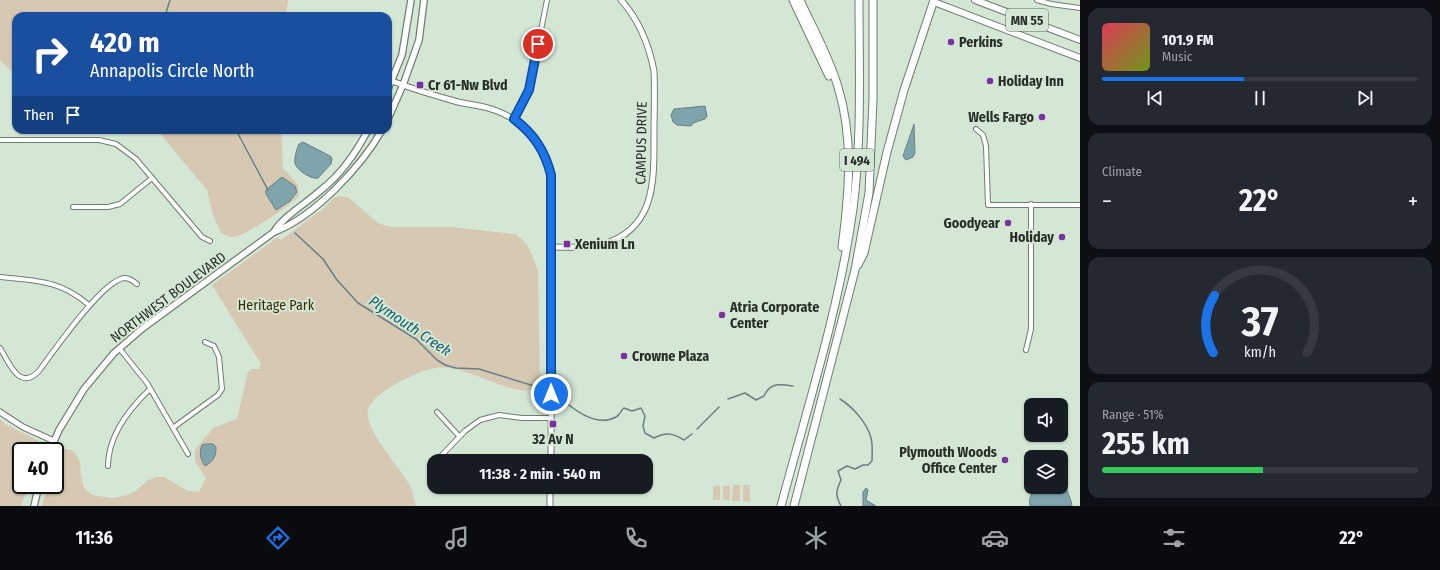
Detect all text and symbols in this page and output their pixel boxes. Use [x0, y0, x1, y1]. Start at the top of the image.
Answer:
road number: MN 55 [1006, 9, 1048, 31]
text: 420 m [90, 26, 160, 59]
pin [521, 27, 555, 61]
icon: right [24, 28, 76, 80]
text: 101.9 FM [1162, 31, 1214, 49]
icon: arrive [527, 33, 549, 55]
place label: Perkins [959, 34, 1003, 51]
marker: Perkins [946, 37, 956, 47]
text: Music [1162, 49, 1192, 64]
text: Annapolis Circle North [90, 60, 255, 82]
place label: Holiday Inn [998, 73, 1064, 90]
marker: Holiday Inn [985, 76, 995, 86]
place label: Cr 61-Nw Blvd [428, 77, 508, 94]
marker: Cr 61-Nw Blvd [415, 80, 425, 90]
icon: previous [1144, 87, 1166, 109]
icon: pause [1249, 87, 1271, 109]
icon: next [1354, 87, 1376, 109]
street label: CAMPUS DRIVE [632, 101, 651, 185]
icon: arrive [62, 104, 84, 126]
text: Then [24, 106, 54, 124]
place label: Wells Fargo [968, 109, 1035, 126]
marker: Wells Fargo [1037, 112, 1047, 122]
road number: I 494 [840, 149, 874, 171]
text: Climate [1102, 164, 1142, 179]
text: 22° [1239, 183, 1281, 219]
text: − [1102, 188, 1112, 215]
text: + [1408, 188, 1418, 215]
place label: Goodyear [944, 215, 1001, 232]
marker: Goodyear [1003, 218, 1013, 228]
place label: Holiday [1010, 229, 1054, 246]
marker: Holiday [1057, 232, 1067, 242]
place label: Xenium Ln [574, 236, 635, 253]
marker: Xenium Ln [562, 239, 572, 249]
street label: NORTHWEST BOULEVARD [107, 248, 229, 346]
water label: Plymouth Creek [366, 292, 455, 360]
park label: Heritage Park [238, 297, 315, 314]
text: 37 [1240, 297, 1279, 347]
place label: Atria Corporate Center [729, 299, 819, 332]
marker: Atria Corporate Center [717, 310, 727, 320]
text: km/h [1244, 344, 1276, 361]
place label: Crowne Plaza [632, 348, 709, 365]
marker: Crowne Plaza [619, 351, 629, 361]
position arrow [530, 373, 572, 415]
map controls [1024, 398, 1068, 494]
button: sound [1024, 398, 1068, 442]
text: Range · 51% [1102, 407, 1164, 422]
marker: 32 Av N [548, 419, 558, 429]
text: 255 km [1102, 426, 1190, 462]
place label: 32 Av N [531, 431, 574, 448]
speed limit sign: 40 [12, 442, 64, 494]
place label: Plymouth Woods Office Center [899, 444, 998, 477]
button: layers [1024, 450, 1068, 494]
marker: Plymouth Woods Office Center [1000, 455, 1010, 465]
text: 11:38 · 2 min · 540 m [479, 465, 601, 483]
icon: directions [264, 524, 292, 552]
icon: music [443, 524, 471, 552]
icon: phone [622, 524, 650, 552]
icon: climate [802, 524, 830, 552]
icon: car [981, 524, 1009, 552]
icon: filters [1160, 524, 1188, 552]
text: 11:36 [76, 527, 113, 549]
text: 22° [1339, 527, 1364, 549]

